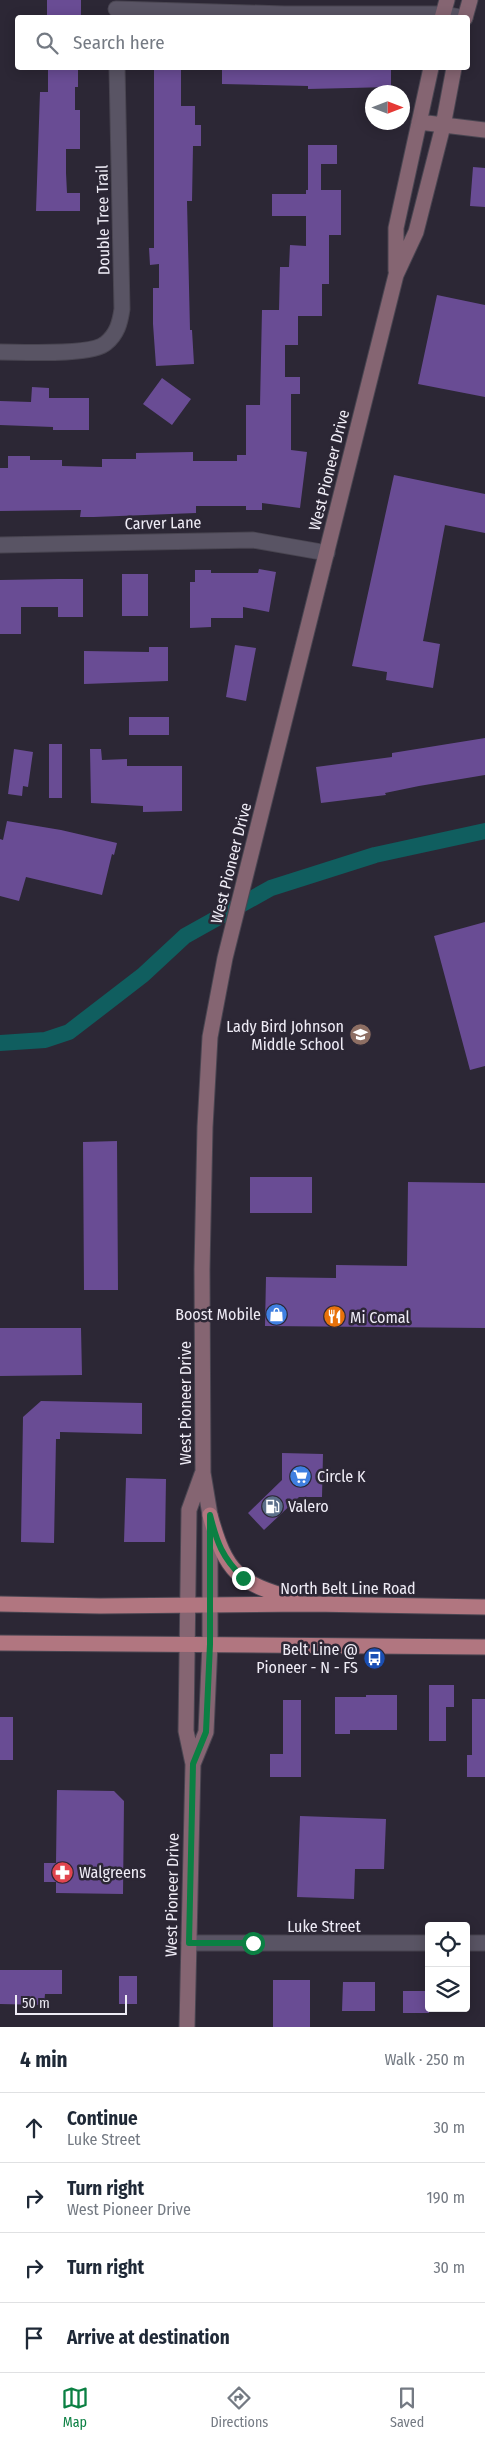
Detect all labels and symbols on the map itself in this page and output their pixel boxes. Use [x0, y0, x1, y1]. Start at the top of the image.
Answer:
north arrow [365, 85, 410, 130]
street label: Double Tree Trail [93, 165, 113, 275]
street label: West Pioneer Drive [305, 408, 353, 532]
street label: Carver Lane [124, 513, 202, 533]
street label: West Pioneer Drive [207, 801, 255, 925]
place label: Lady Bird Johnson Middle School [226, 1017, 344, 1054]
school or university icon: Lady Bird Johnson Middle School [348, 1023, 372, 1047]
shop icon: Boost Mobile [265, 1302, 289, 1326]
place label: Boost Mobile [175, 1305, 261, 1324]
restaurant icon: Mi Comal [322, 1305, 346, 1329]
place label: Mi Comal [350, 1308, 410, 1327]
street label: West Pioneer Drive [176, 1341, 195, 1465]
supermarket icon: Circle K [289, 1464, 313, 1488]
place label: Circle K [317, 1467, 366, 1486]
fuel station icon: Valero [260, 1494, 284, 1518]
place label: Valero [288, 1497, 329, 1516]
route end [232, 1567, 255, 1590]
street label: North Belt Line Road [280, 1579, 416, 1598]
place label: Belt Line @ Pioneer - N - FS [256, 1640, 358, 1677]
bus stop icon: Belt Line @ Pioneer - N - FS [362, 1646, 386, 1670]
street label: West Pioneer Drive [161, 1833, 183, 1957]
pharmacy icon: Walgreens [51, 1860, 75, 1884]
place label: Walgreens [79, 1863, 146, 1882]
street label: Luke Street [287, 1917, 362, 1936]
route start [242, 1932, 265, 1955]
scale bar [15, 1992, 128, 2015]

